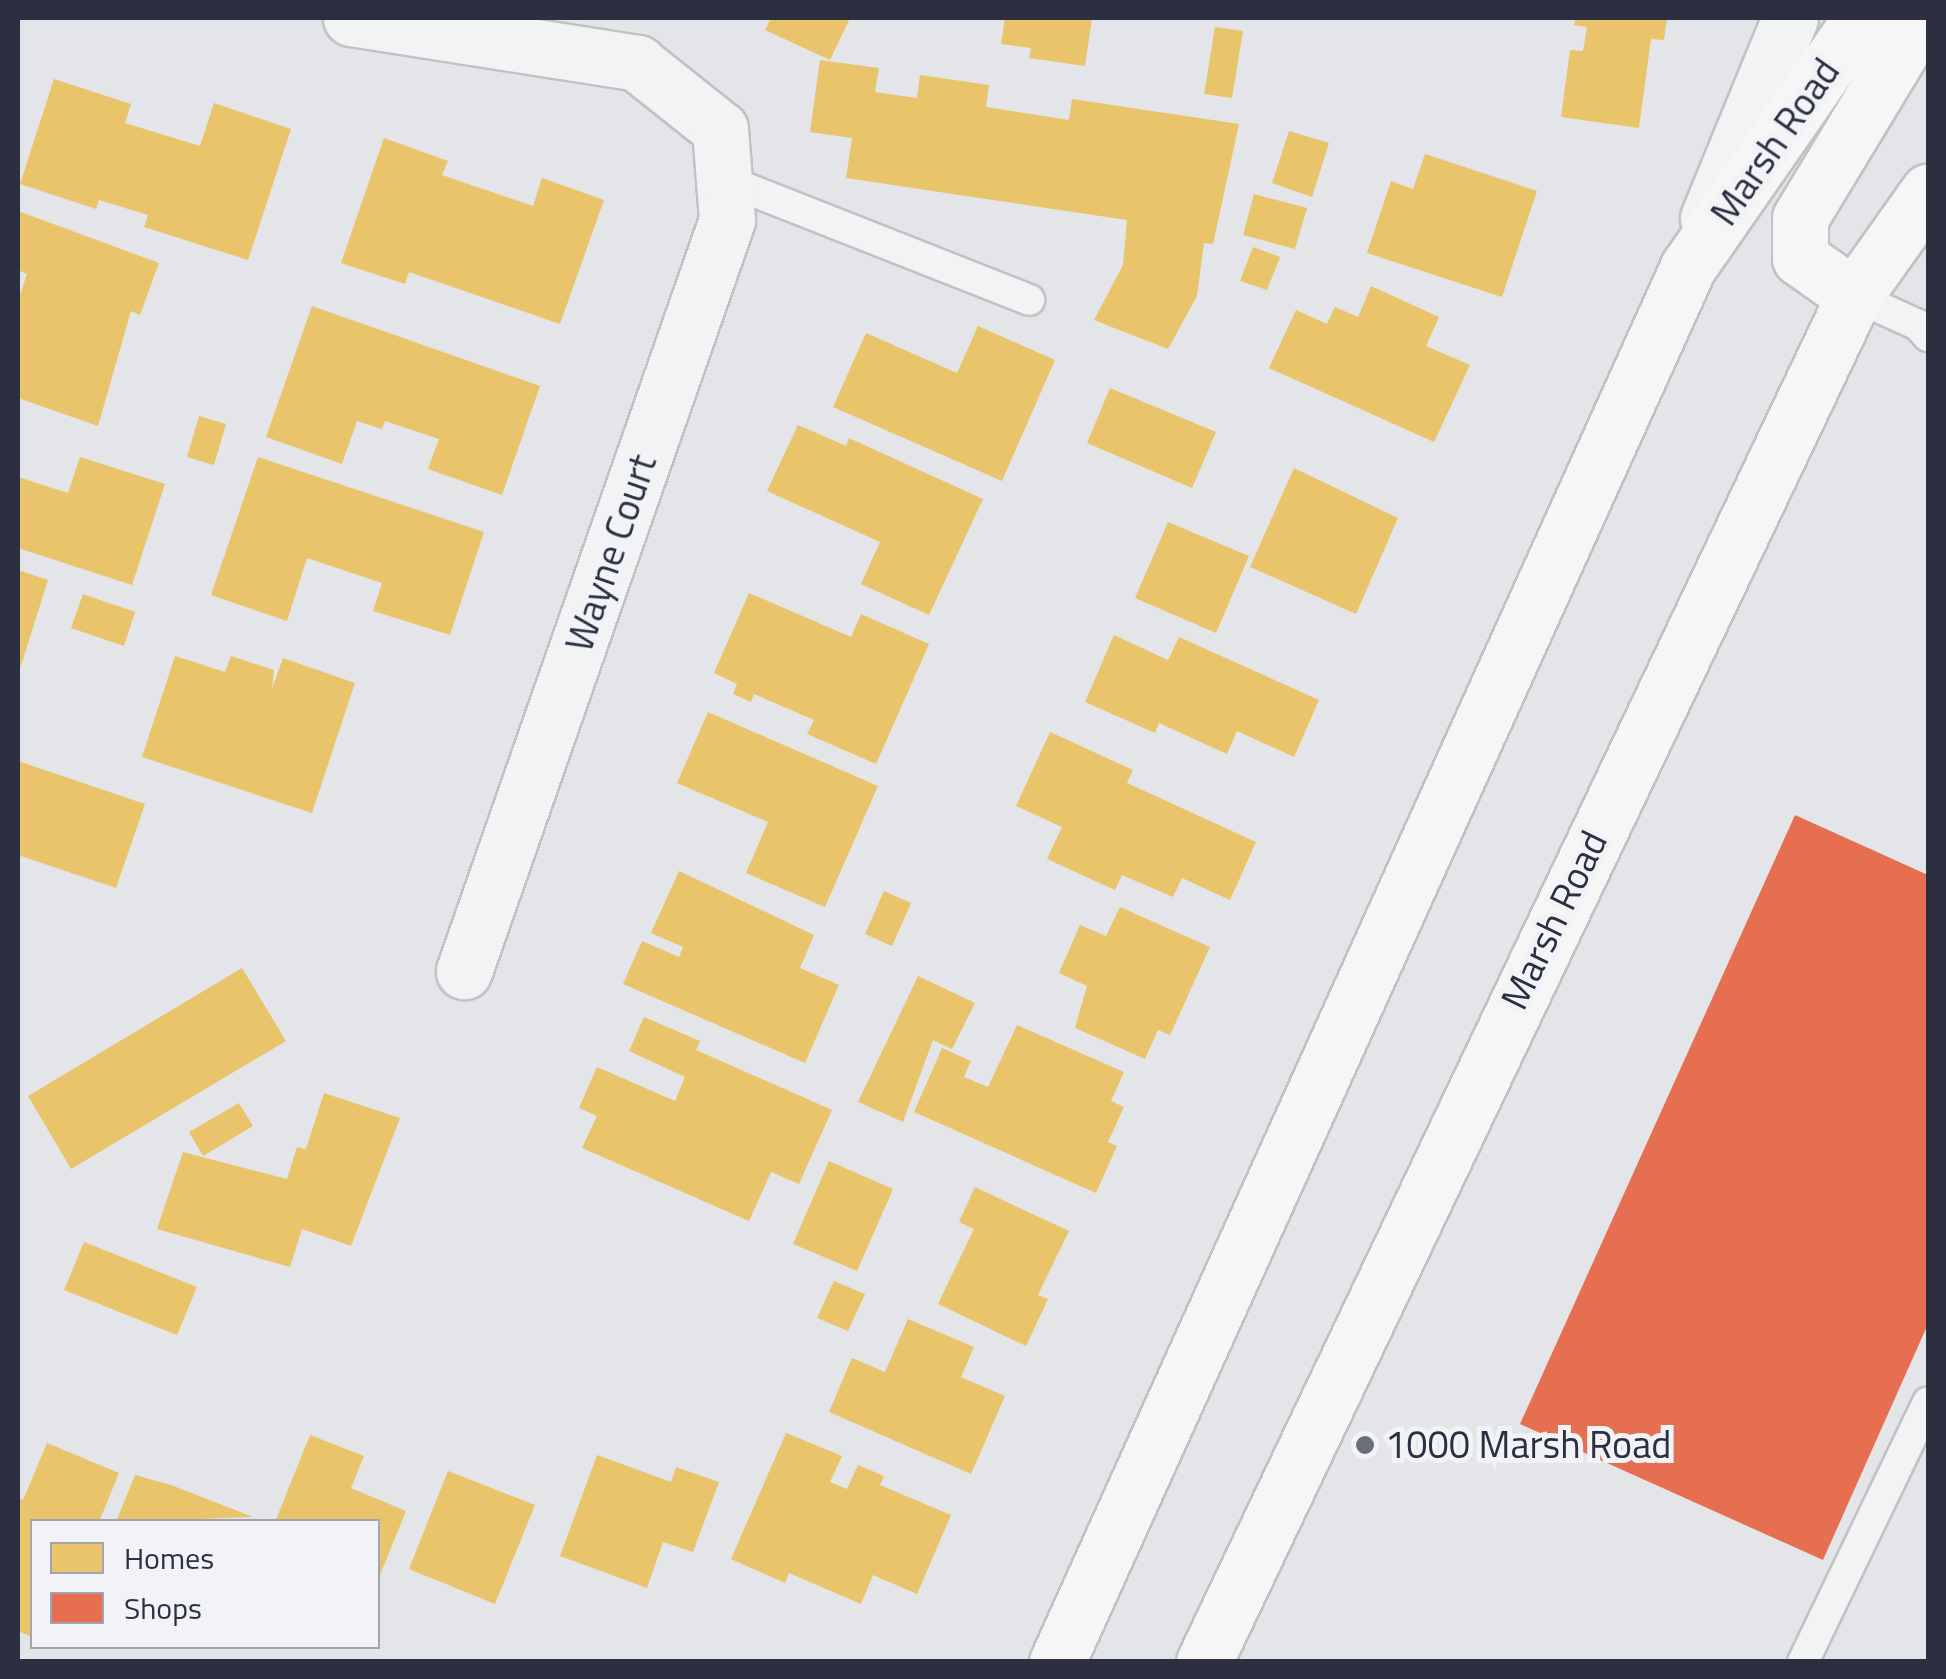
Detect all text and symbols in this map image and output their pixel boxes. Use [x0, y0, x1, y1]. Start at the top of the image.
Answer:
street label: Marsh Road [1701, 50, 1849, 234]
street label: Wayne Court [556, 449, 666, 657]
street label: Marsh Road [1491, 823, 1617, 1017]
place label: 1000 Marsh Road [1385, 1422, 1671, 1468]
marker: 1000 Marsh Road [1354, 1434, 1376, 1456]
legend [30, 1519, 380, 1649]
text: Homes [124, 1535, 214, 1581]
text: Shops [124, 1585, 202, 1631]

